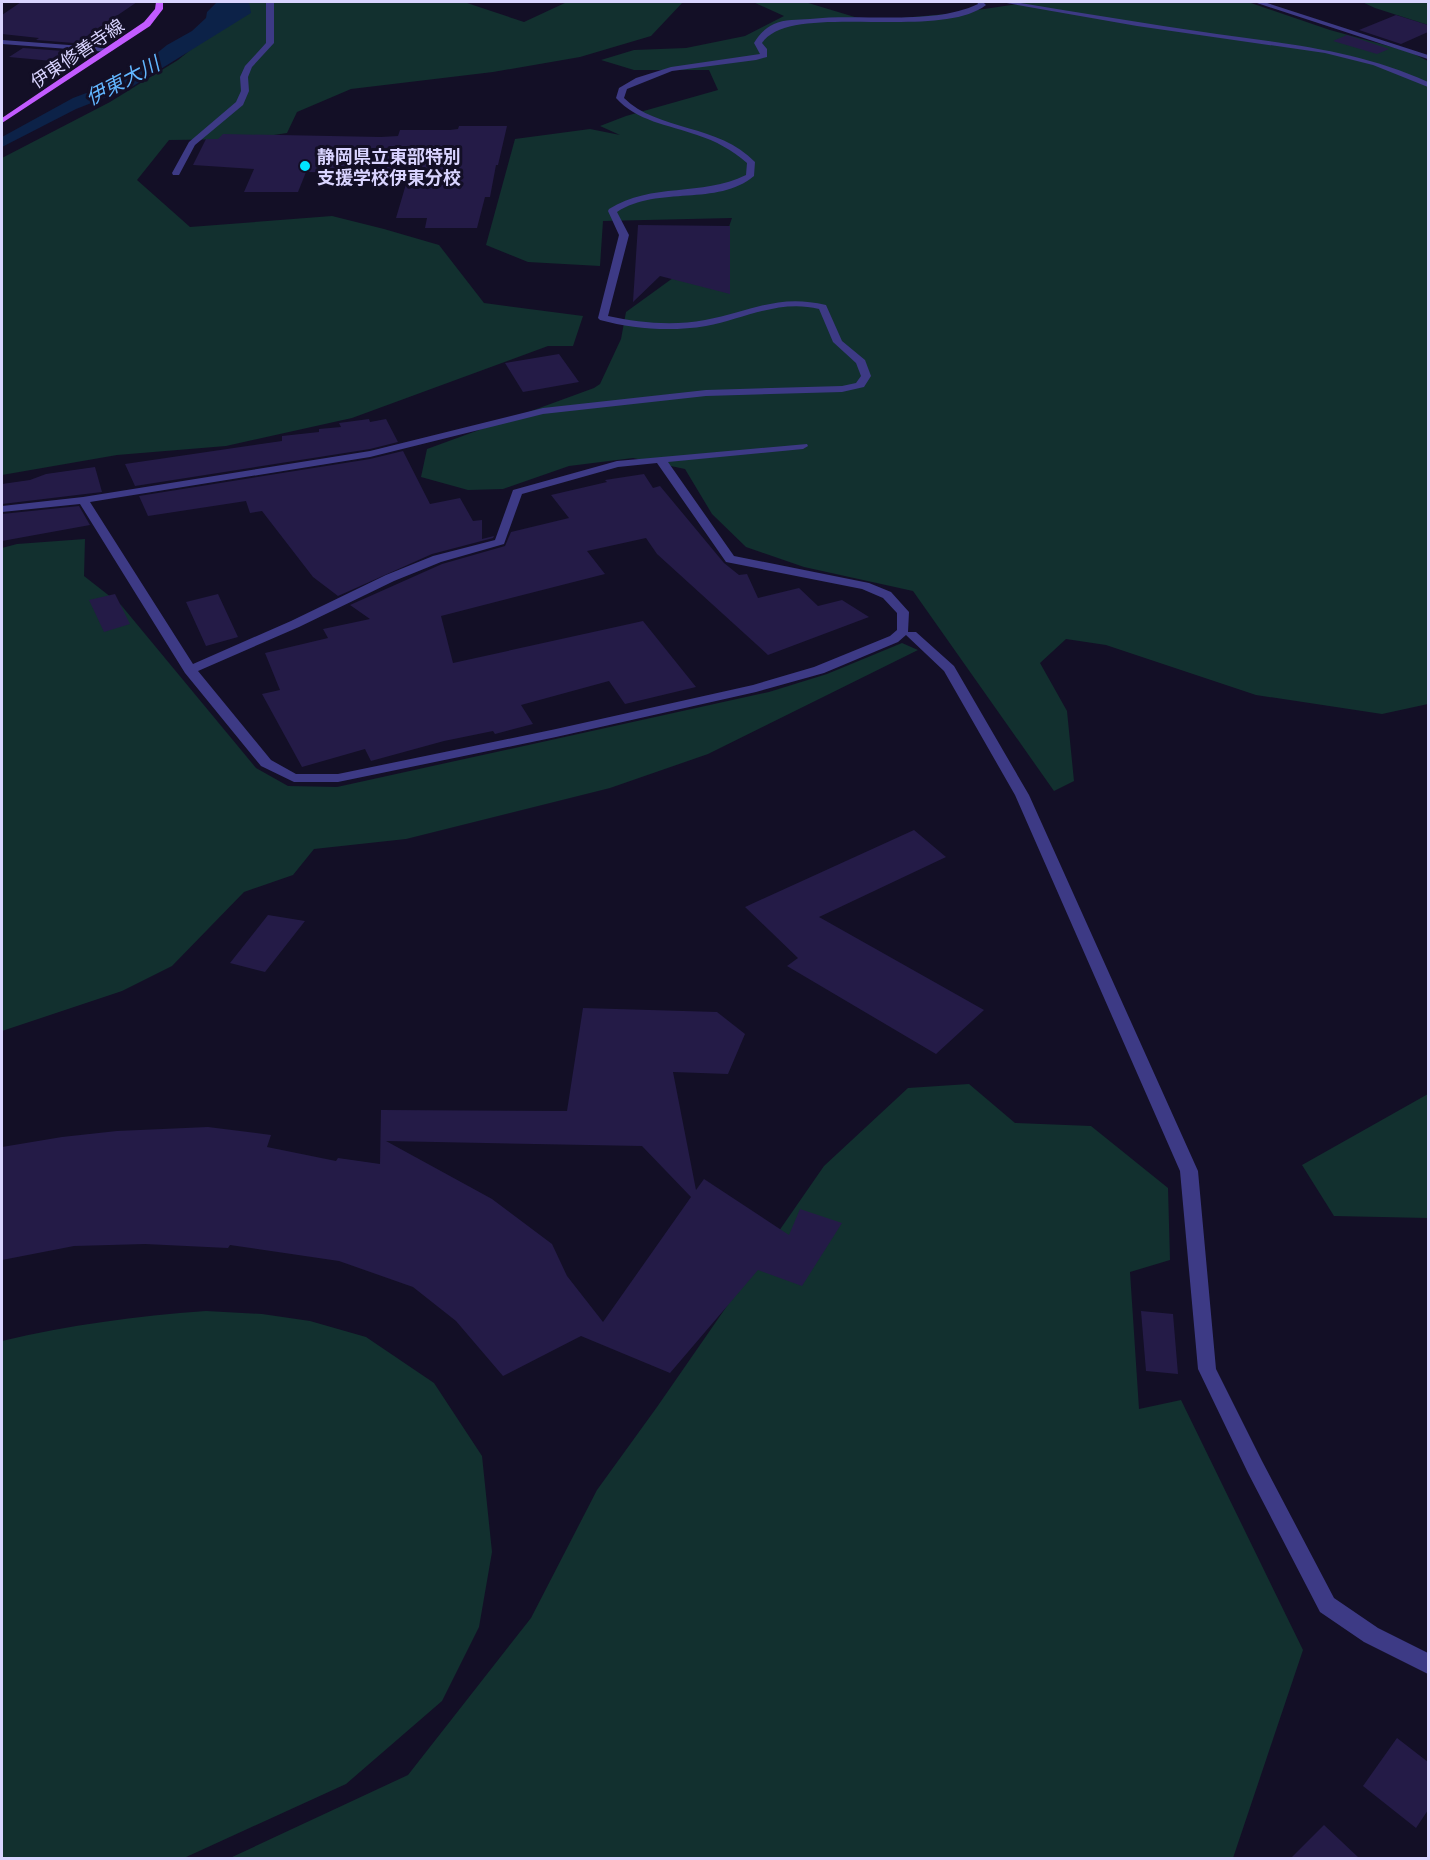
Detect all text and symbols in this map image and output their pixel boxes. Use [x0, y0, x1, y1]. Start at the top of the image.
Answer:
street label: 伊東修善寺線 [26, 14, 128, 92]
water label: 伊東大川 [81, 50, 165, 109]
place label: 静岡県立東部特別 支援学校伊東分校 [317, 145, 461, 188]
marker: 静岡県立東部特別 支援学校伊東分校 [298, 159, 312, 173]

